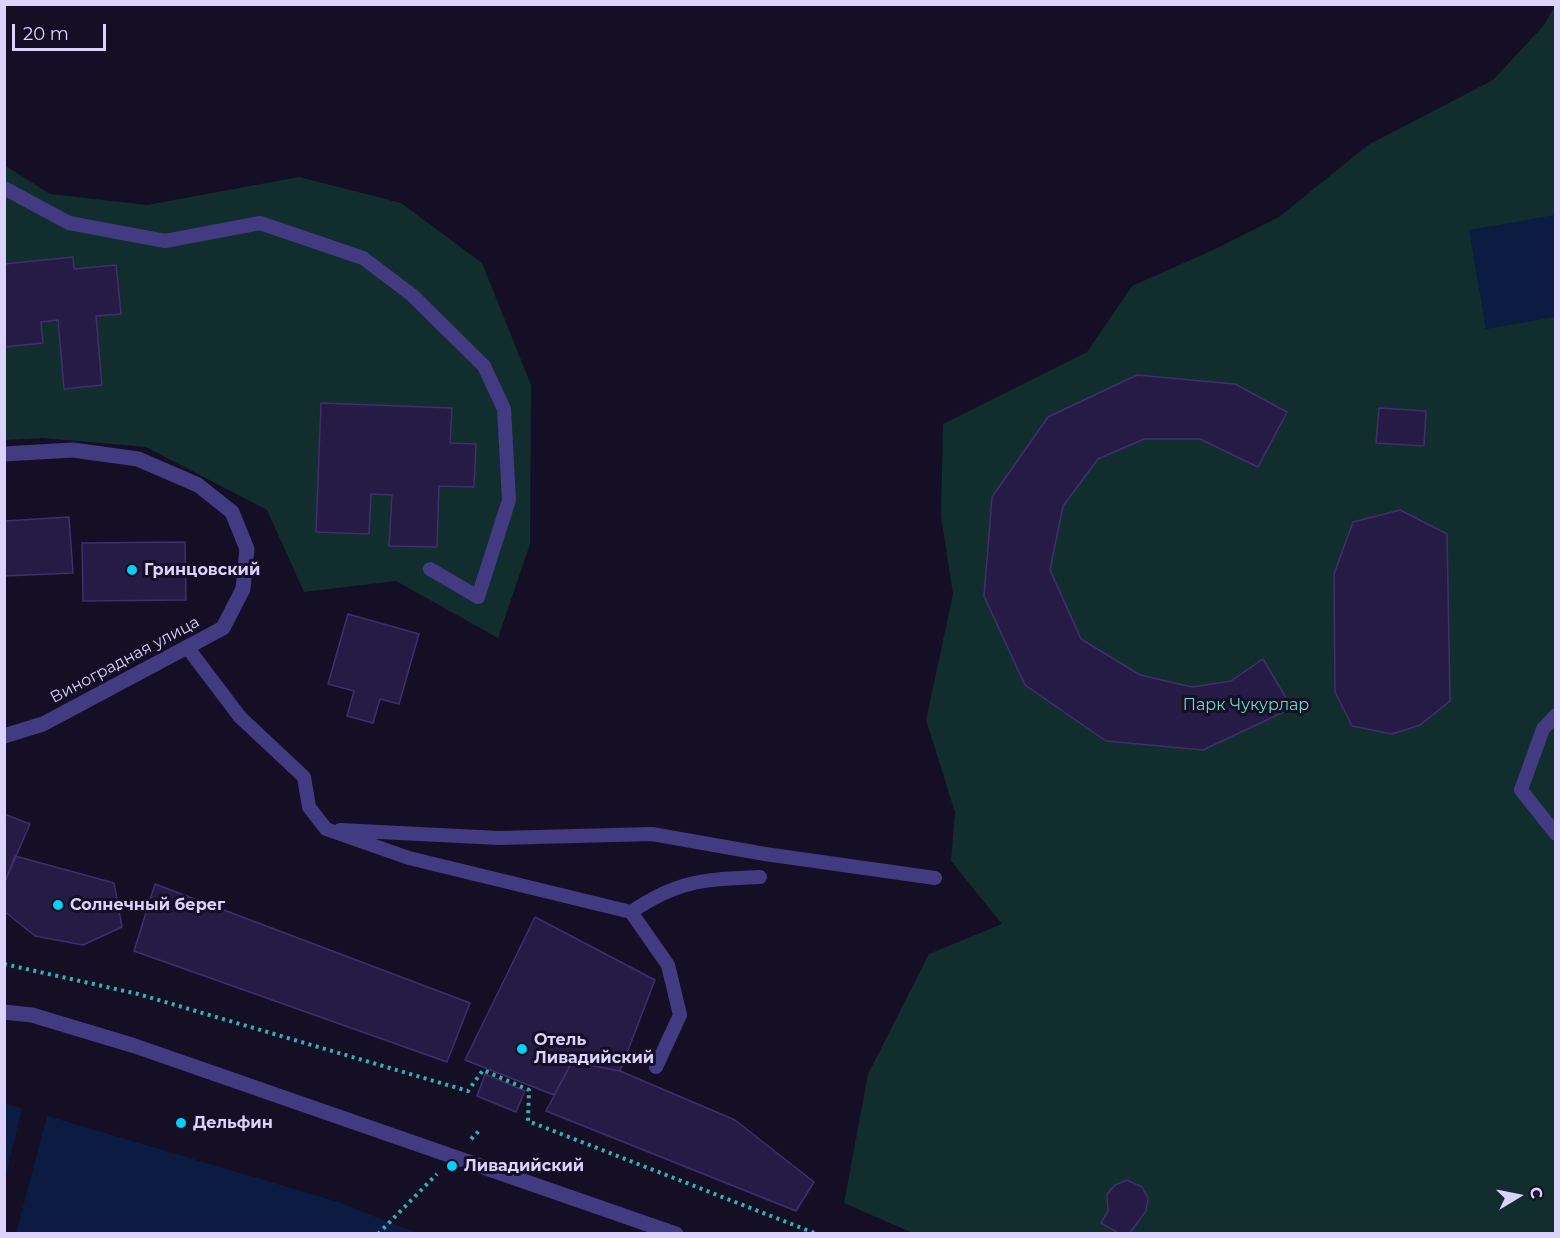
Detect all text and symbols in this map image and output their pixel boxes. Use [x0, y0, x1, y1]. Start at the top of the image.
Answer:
scale bar [15, 12, 110, 50]
text: 20 m [23, 23, 69, 45]
place label: Гринцовский [144, 560, 260, 580]
marker: Гринцовский [125, 563, 139, 577]
street label: Виноградная улица [47, 613, 203, 707]
park label: Парк Чукурлар [1183, 695, 1309, 715]
place label: Солнечный берег [70, 895, 225, 915]
marker: Солнечный берег [51, 898, 65, 912]
place label: Отель Ливадийский [534, 1030, 654, 1068]
marker: Отель Ливадийский [515, 1042, 529, 1056]
place label: Дельфин [193, 1113, 273, 1133]
marker: Дельфин [174, 1116, 188, 1130]
place label: Ливадийский [464, 1156, 584, 1176]
marker: Ливадийский [445, 1159, 459, 1173]
north arrow [1488, 1166, 1548, 1226]
text: С [1526, 1185, 1547, 1200]

